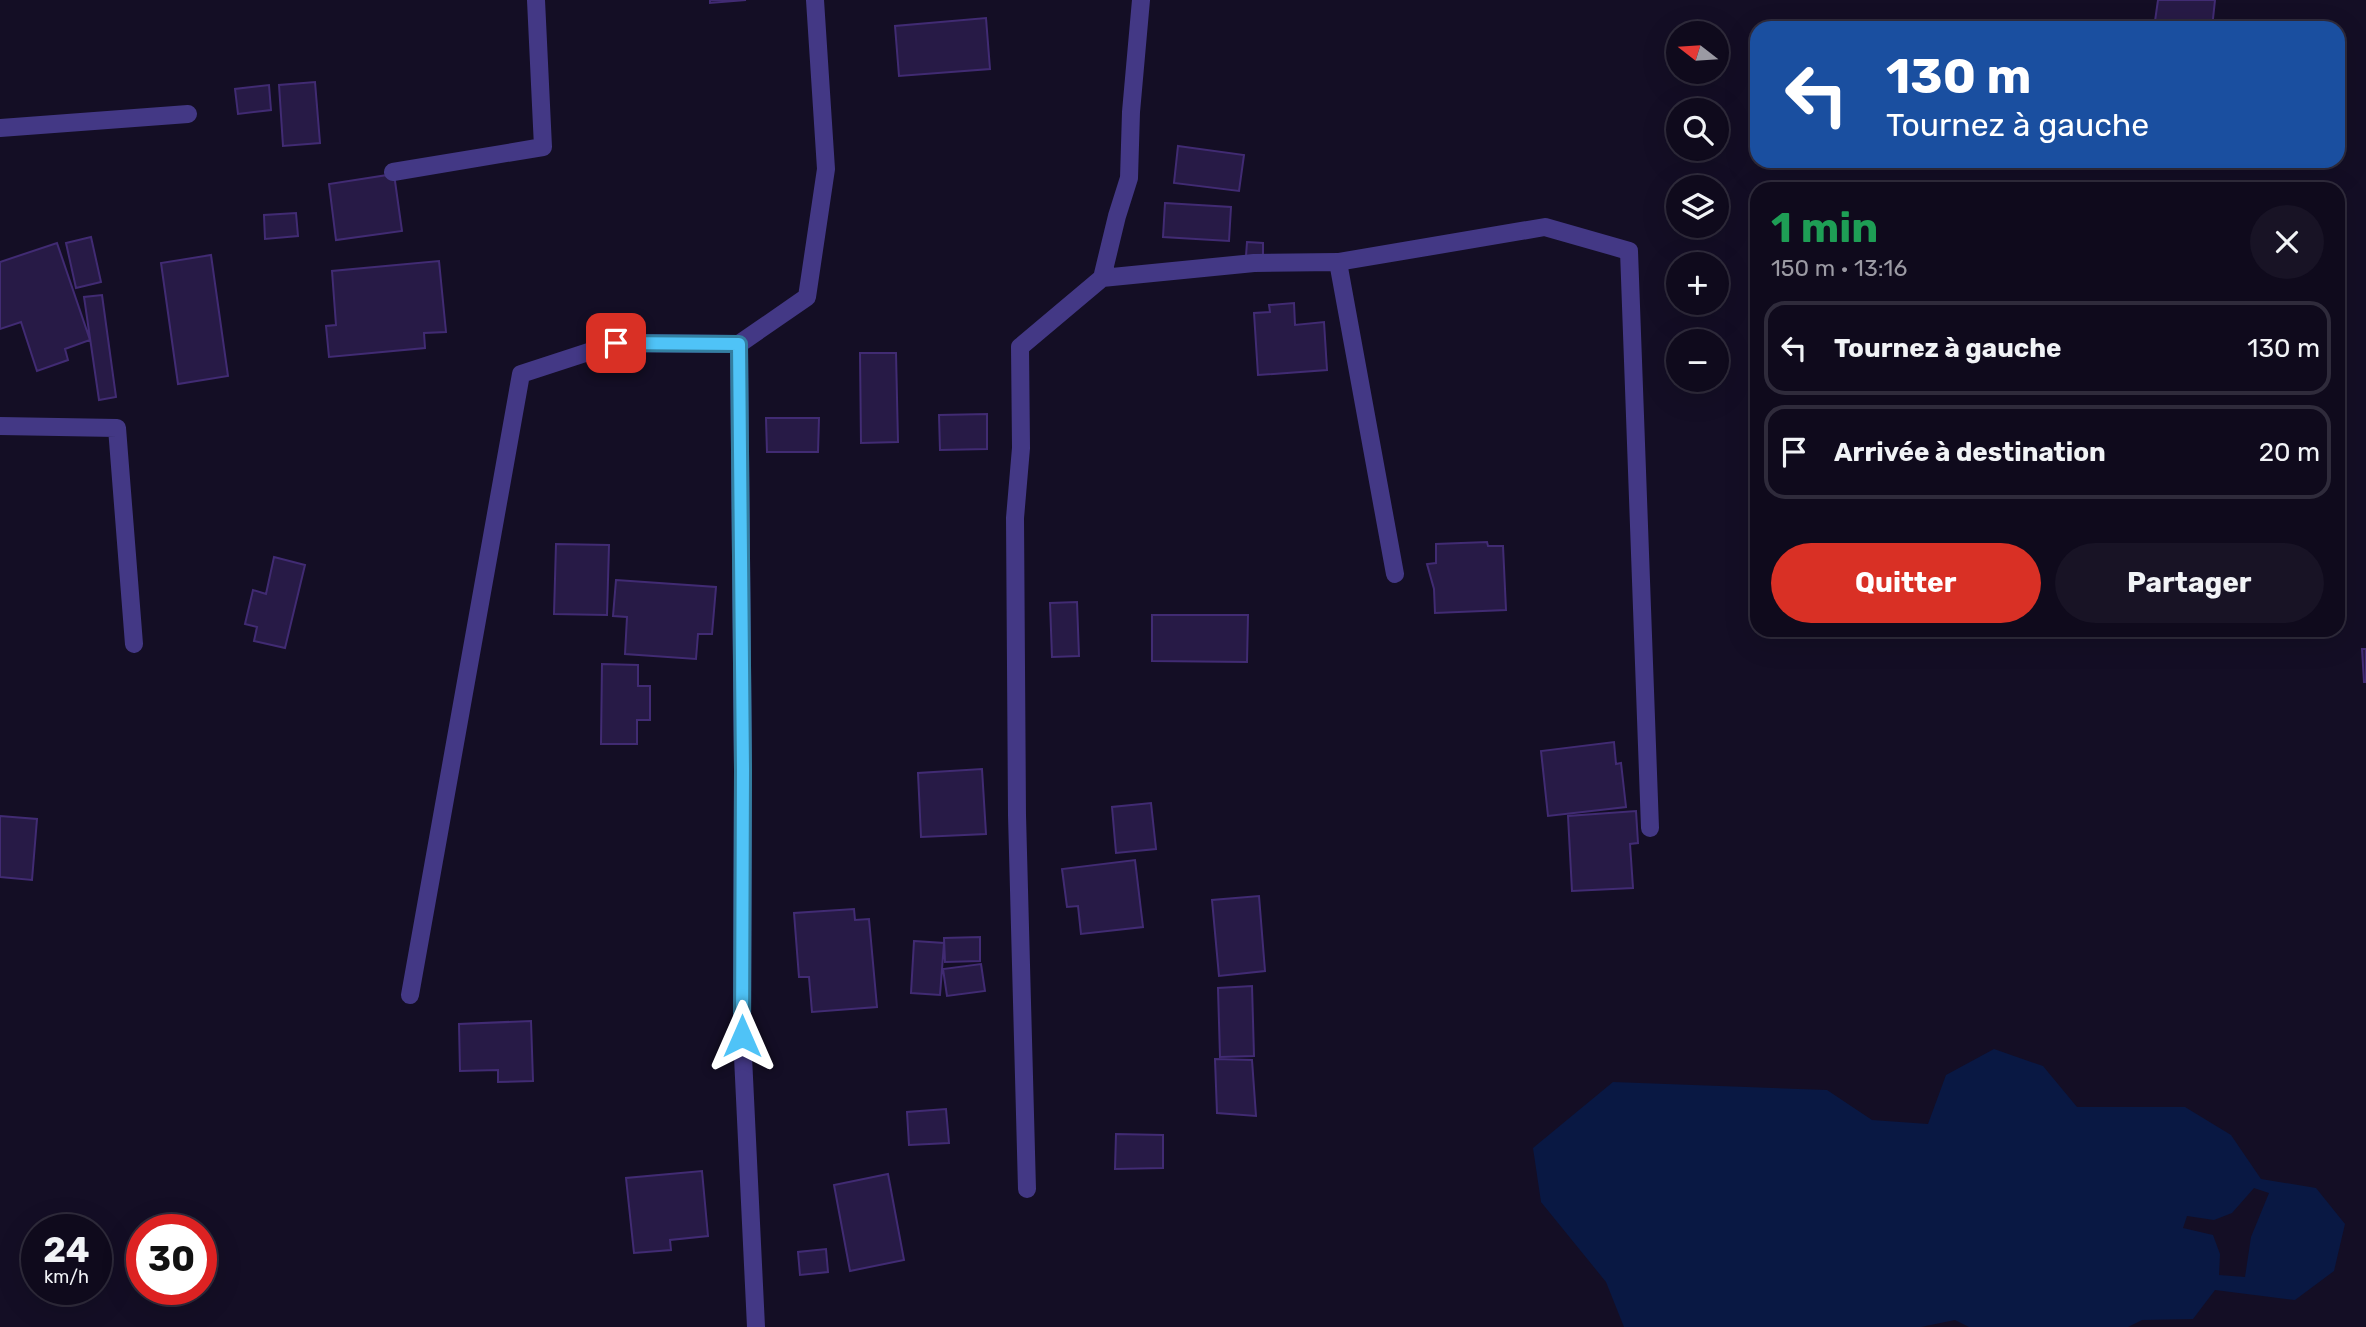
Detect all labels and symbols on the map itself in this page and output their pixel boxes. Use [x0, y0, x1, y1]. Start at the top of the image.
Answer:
north arrow [1666, 21, 1729, 84]
pin [586, 313, 646, 373]
position arrow [705, 999, 779, 1073]
speed limit sign: 30 [126, 1214, 217, 1305]

